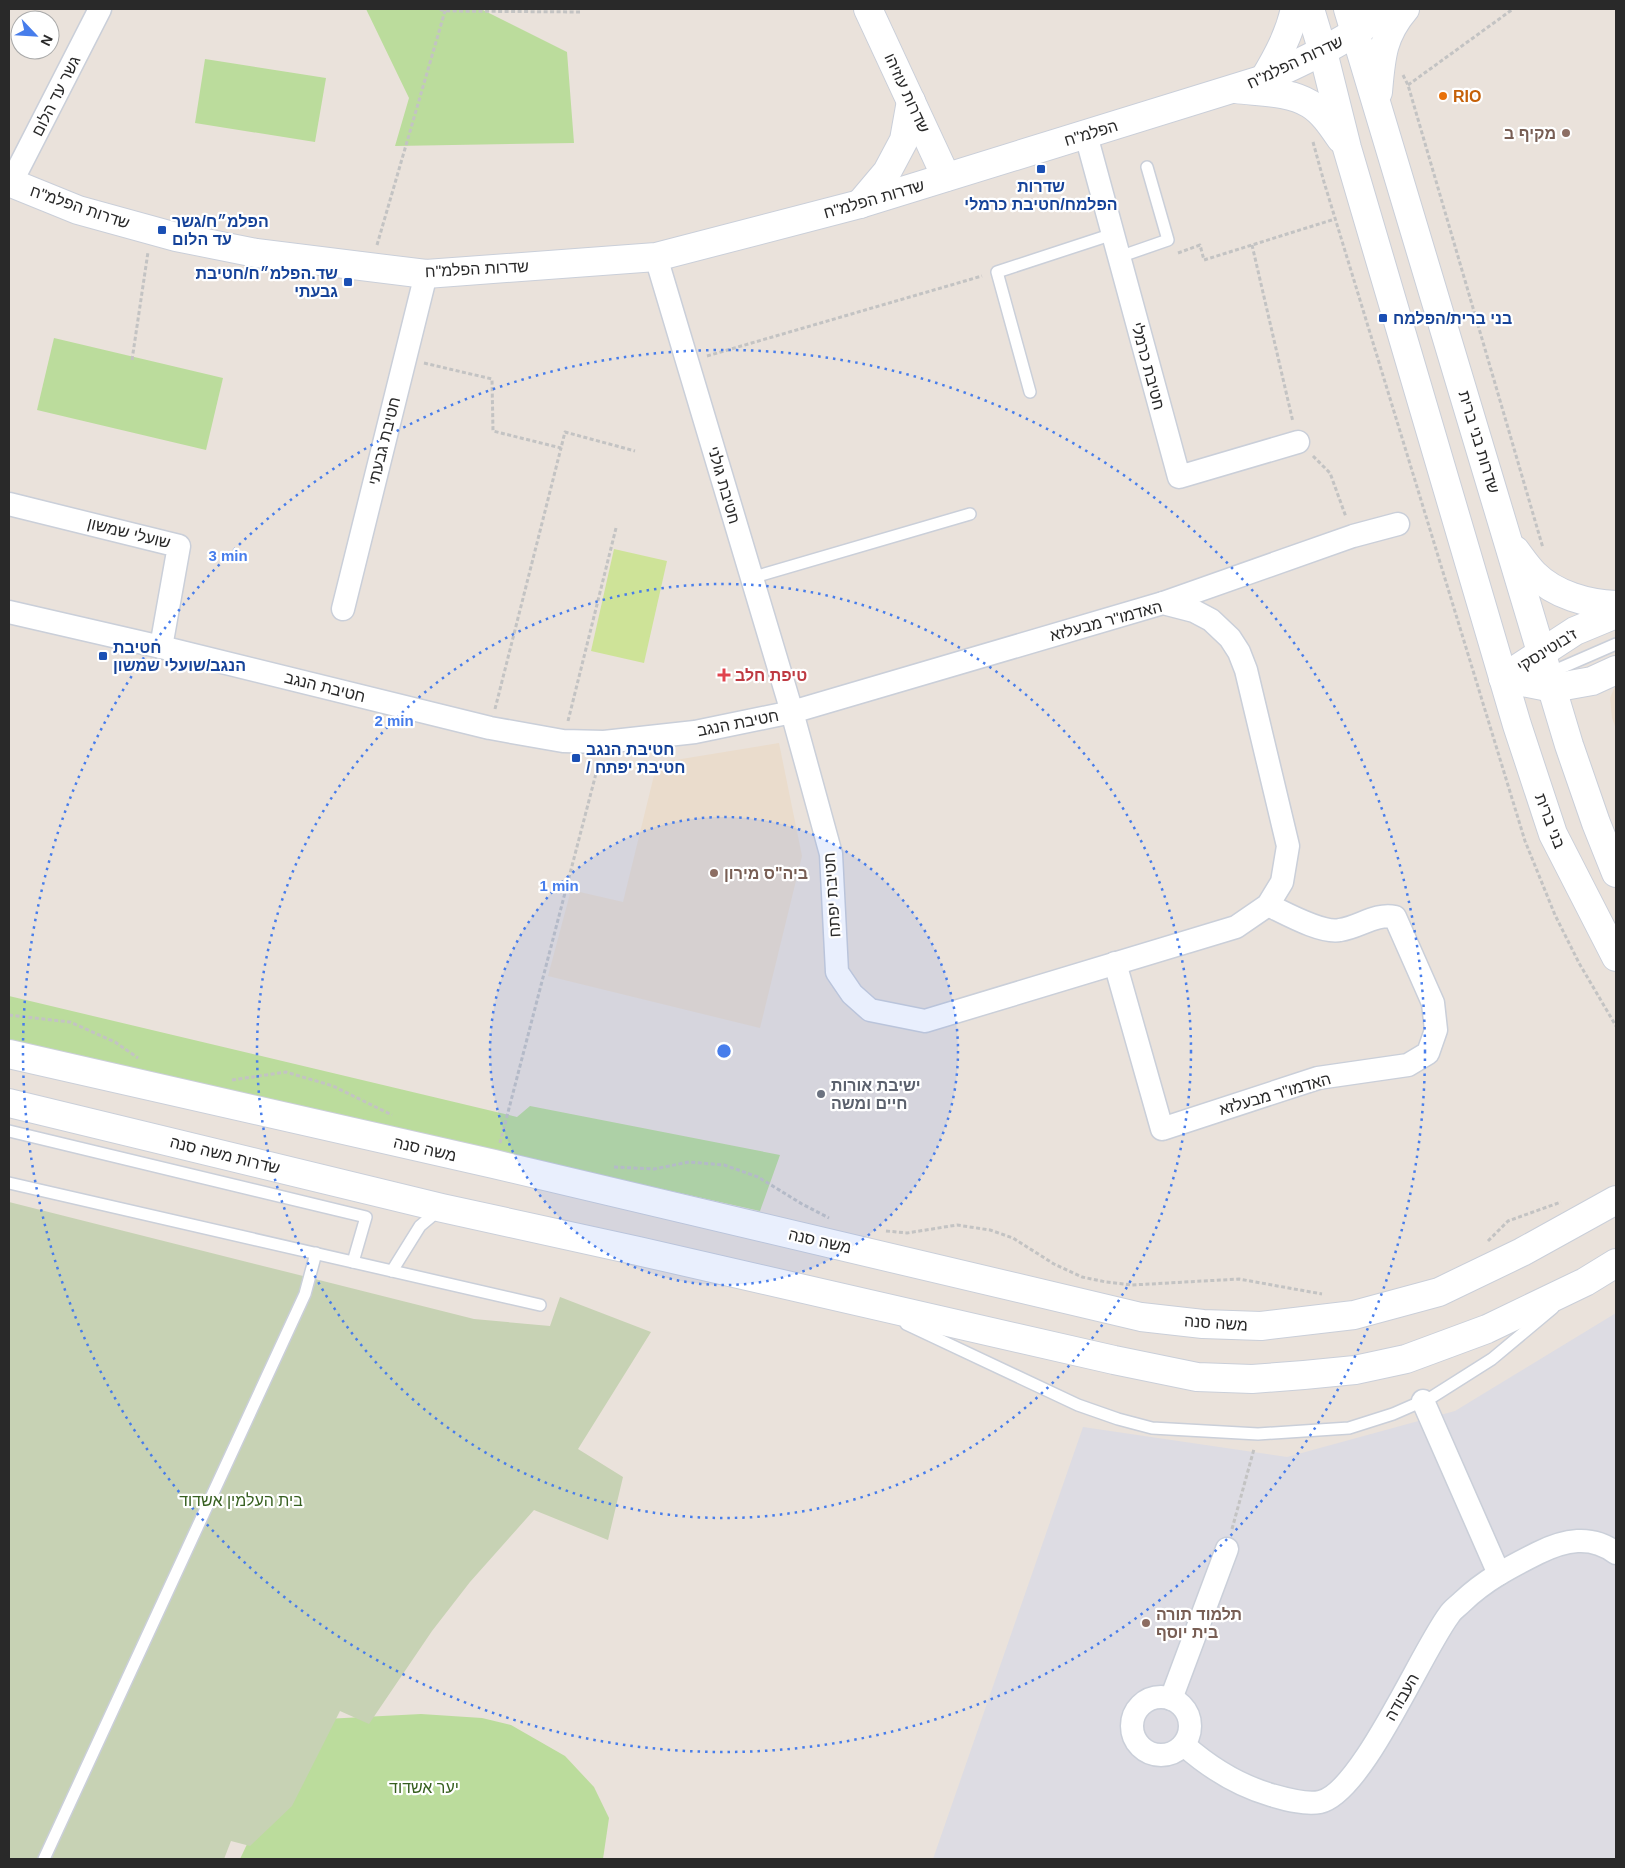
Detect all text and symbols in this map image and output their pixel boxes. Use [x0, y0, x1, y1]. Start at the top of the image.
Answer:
north arrow [10, 10, 60, 60]
street label: שדרות הפלמ"ח [1244, 32, 1346, 92]
text: N [37, 33, 56, 48]
street label: שדרות עוזיהו [881, 51, 933, 135]
street label: גשר עד הלום [29, 53, 84, 139]
place label: RIO [1453, 88, 1481, 105]
marker: RIO [1437, 90, 1449, 102]
street label: הפלמ"ח [1062, 117, 1120, 149]
place label: מקיף ב [1504, 125, 1556, 142]
marker: מקיף ב [1560, 127, 1572, 139]
marker: שדרות הפלמח/חטיבת כרמלי [1035, 163, 1047, 175]
street label: שדרות הפלמ"ח [822, 176, 926, 222]
place label: שדרות הפלמח/חטיבת כרמלי [964, 178, 1118, 213]
street label: שדרות הפלמ"ח [28, 182, 132, 232]
place label: הפלמ״ח/גשר עד הלום [172, 213, 269, 248]
marker: הפלמ״ח/גשר עד הלום [156, 224, 168, 236]
street label: שדרות הפלמ"ח [425, 258, 529, 280]
place label: שד.הפלמ״ח/חטיבת גבעתי [196, 265, 338, 300]
marker: שד.הפלמ״ח/חטיבת גבעתי [342, 276, 354, 288]
place label: בני ברית/הפלמח [1393, 310, 1512, 327]
marker: בני ברית/הפלמח [1377, 312, 1389, 324]
street label: חטיבת כרמלי [1128, 320, 1168, 412]
street label: שדרות בני ברית [1455, 389, 1503, 495]
street label: חטיבת גבעתי [365, 395, 403, 487]
street label: חטיבת גולני [705, 444, 743, 526]
street label: שועלי שמשון [86, 515, 172, 551]
text: 3 min [208, 547, 248, 564]
street label: האדמו"ר מבעלזא [1048, 598, 1164, 644]
street label: ז'בוטינסקי [1514, 625, 1580, 675]
place label: חטיבת הנגב/שועלי שמשון [113, 639, 246, 674]
marker: חטיבת הנגב/שועלי שמשון [97, 650, 109, 662]
place label: טיפת חלב [735, 667, 807, 684]
marker: טיפת חלב [717, 668, 731, 682]
street label: חטיבת הנגב [283, 669, 367, 705]
street label: חטיבת הנגב [696, 707, 780, 739]
text: 2 min [374, 712, 414, 729]
place label: חטיבת הנגב / חטיבת יפתח [586, 741, 685, 776]
marker: חטיבת הנגב / חטיבת יפתח [570, 752, 582, 764]
street label: בני ברית [1532, 791, 1568, 851]
street label: חטיבת יפתח [821, 852, 843, 938]
place label: ביה"ס מירון [724, 865, 808, 882]
marker: ביה"ס מירון [708, 867, 720, 879]
text: 1 min [539, 877, 579, 894]
centre of rings [715, 1042, 733, 1060]
street label: האדמו"ר מבעלזא [1217, 1070, 1333, 1118]
place label: ישיבת אורות חיים ומשה [831, 1077, 921, 1112]
marker: ישיבת אורות חיים ומשה [815, 1088, 827, 1100]
street label: שדרות משה סנה [168, 1133, 282, 1177]
street label: משה סנה [392, 1134, 458, 1164]
street label: משה סנה [787, 1226, 853, 1256]
street label: משה סנה [1184, 1312, 1248, 1334]
park label: בית העלמין אשדוד [179, 1492, 303, 1509]
place label: תלמוד תורה בית יוסף [1156, 1606, 1242, 1641]
marker: תלמוד תורה בית יוסף [1140, 1617, 1152, 1629]
street label: העבודה [1382, 1670, 1422, 1724]
park label: יער אשדוד [389, 1779, 459, 1796]

